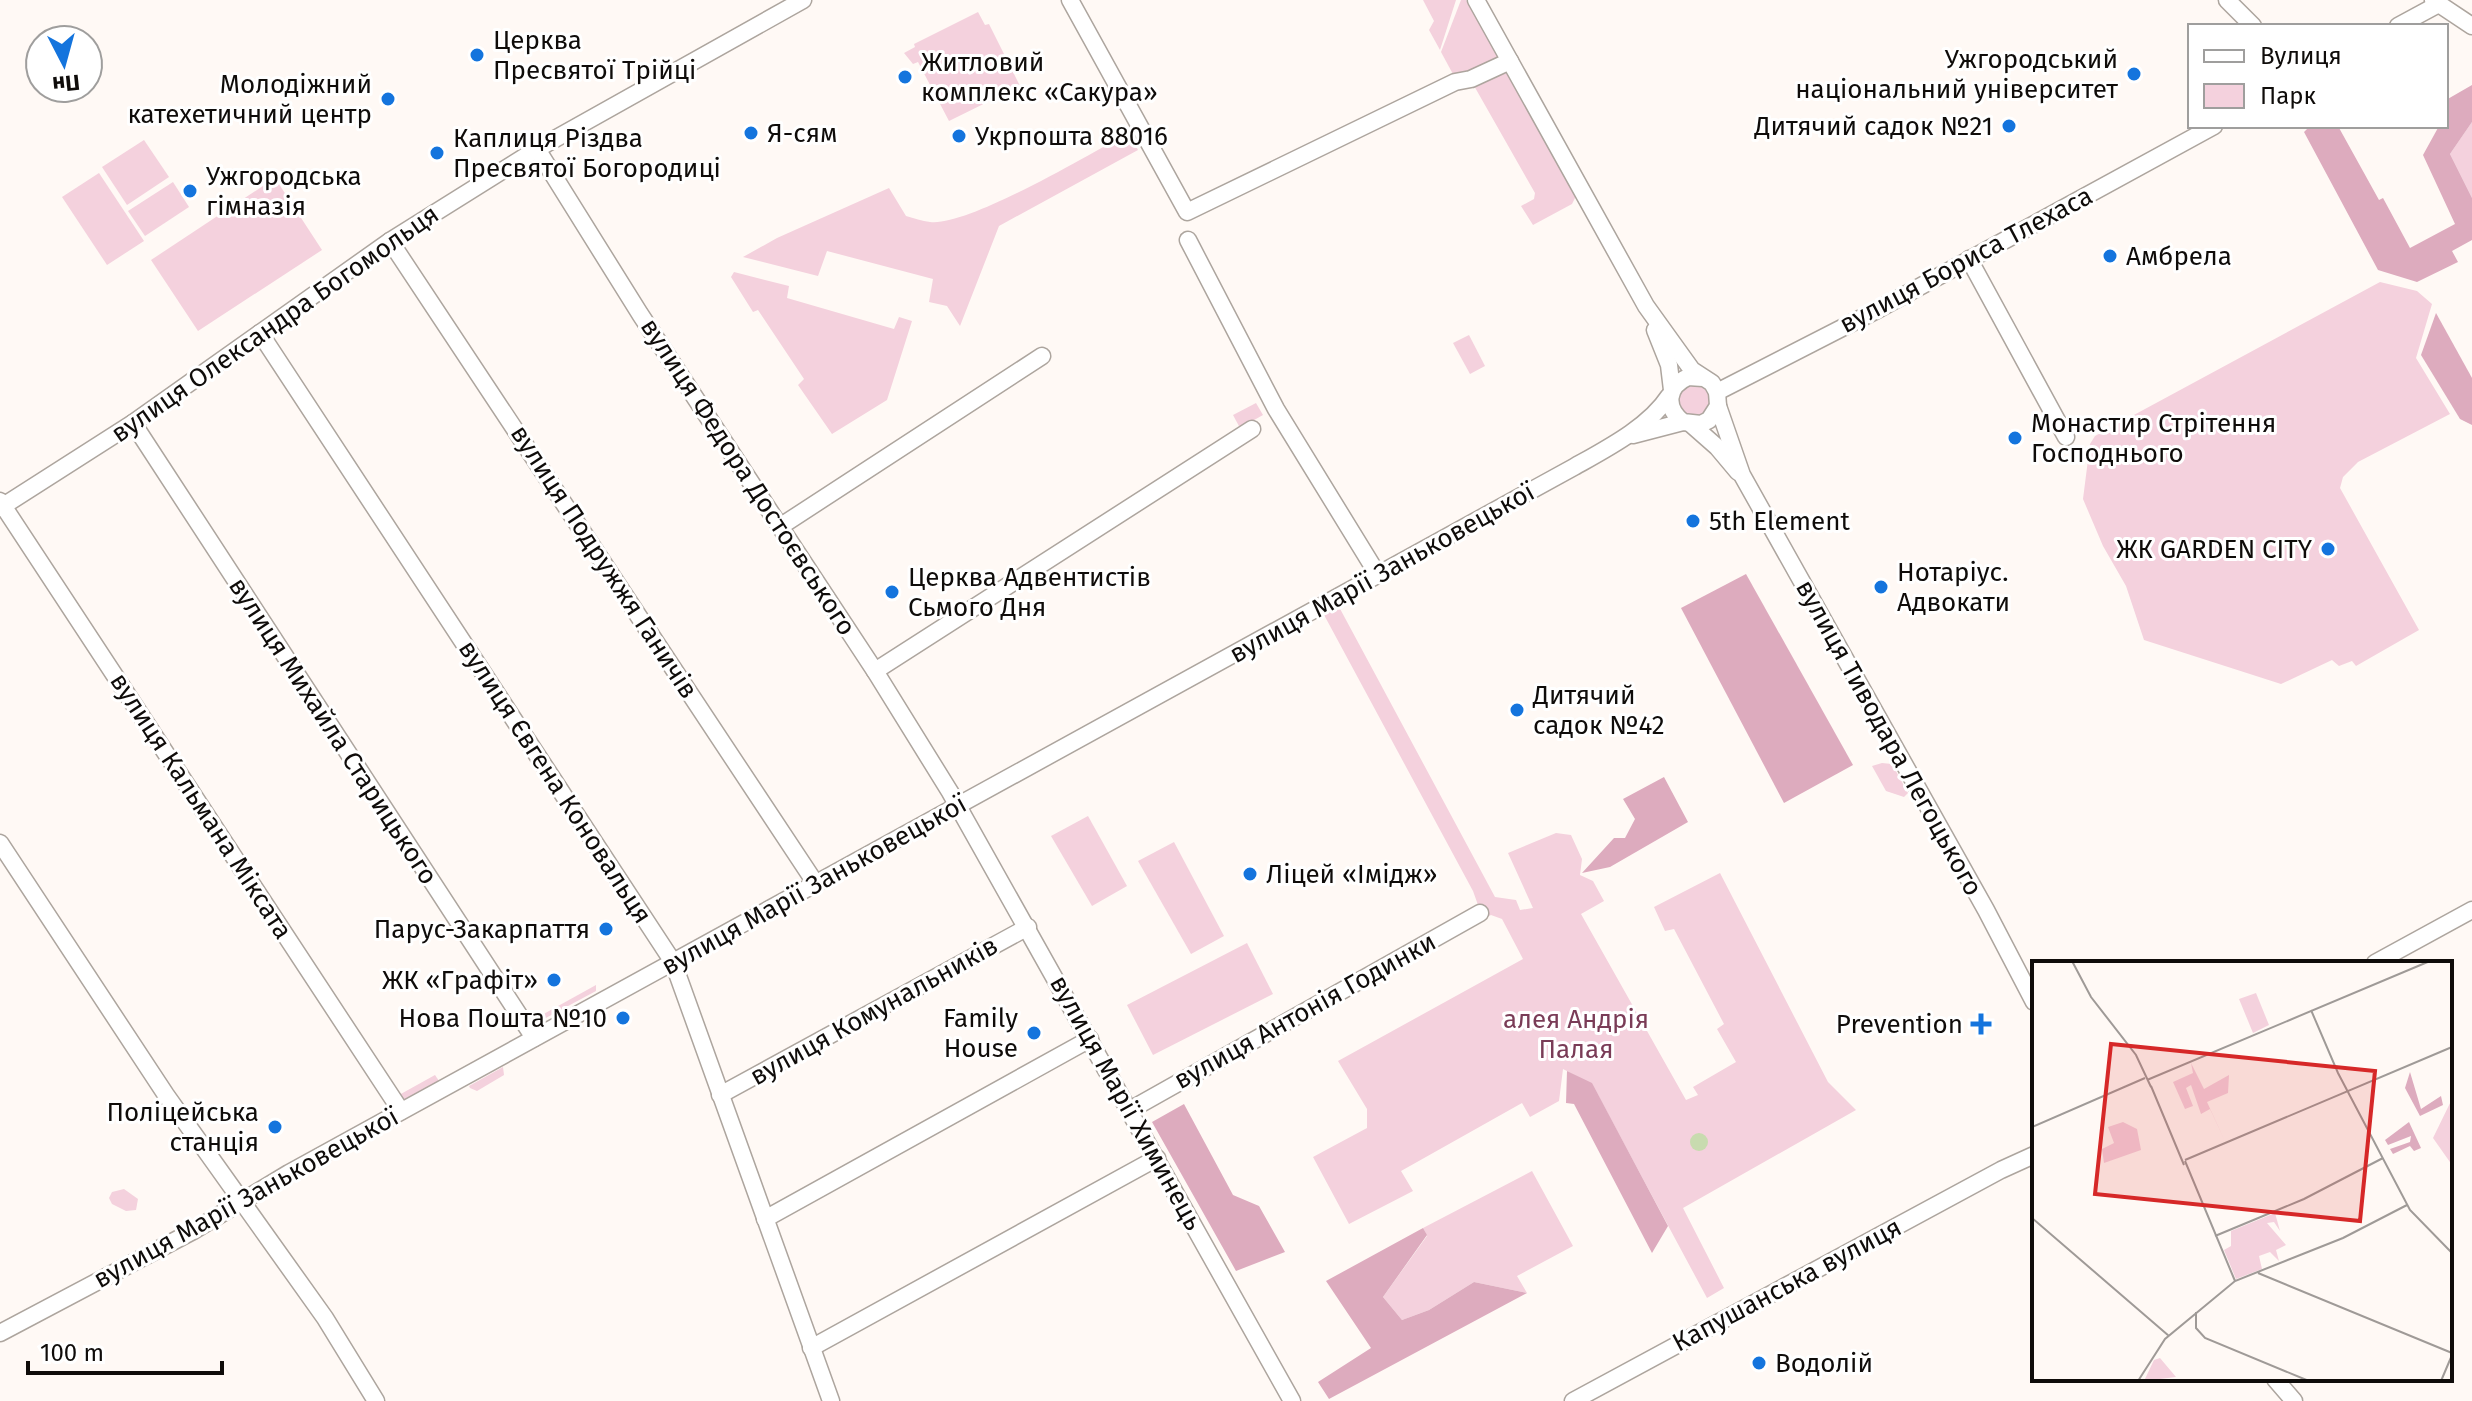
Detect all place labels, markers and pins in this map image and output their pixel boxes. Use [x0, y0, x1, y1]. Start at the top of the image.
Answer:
place label: Церква Пресвятої Трійці [493, 25, 696, 86]
place label: Ужгородський національний університет [1795, 44, 2118, 105]
marker: Церква Пресвятої Трійці [468, 46, 486, 64]
place label: Житловий комплекс «Сакура» [921, 47, 1158, 108]
marker: Ужгородський національний університет [2125, 65, 2143, 83]
marker: Житловий комплекс «Сакура» [896, 68, 914, 86]
place label: Молодіжний катехетичний центр [127, 69, 372, 130]
marker: Молодіжний катехетичний центр [379, 90, 397, 108]
place label: Дитячий садок №21 [1754, 111, 1993, 142]
marker: Дитячий садок №21 [2000, 117, 2018, 135]
place label: Я-сям [767, 118, 837, 149]
place label: Укрпошта 88016 [975, 121, 1168, 152]
place label: Каплиця Різдва Пресвятої Богородиці [453, 123, 721, 184]
marker: Я-сям [742, 124, 760, 142]
marker: Укрпошта 88016 [950, 127, 968, 145]
marker: Каплиця Різдва Пресвятої Богородиці [428, 144, 446, 162]
place label: Ужгородська гімназія [206, 161, 362, 222]
marker: Ужгородська гімназія [181, 182, 199, 200]
place label: Амбрела [2126, 241, 2232, 272]
marker: Амбрела [2101, 247, 2119, 265]
place label: Монастир Стрітення Господнього [2031, 408, 2276, 469]
marker: Монастир Стрітення Господнього [2006, 429, 2024, 447]
place label: 5th Element [1709, 506, 1850, 537]
marker: 5th Element [1684, 512, 1702, 530]
place label: ЖК GARDEN CITY [2116, 534, 2313, 565]
marker: ЖК GARDEN CITY [2319, 540, 2337, 558]
place label: Нотаріус. Адвокати [1897, 557, 2010, 618]
place label: Церква Адвентистів Сьмого Дня [908, 562, 1151, 623]
marker: Нотаріус. Адвокати [1872, 578, 1890, 596]
marker: Церква Адвентистів Сьмого Дня [883, 583, 901, 601]
place label: Дитячий садок №42 [1532, 680, 1665, 741]
marker: Дитячий садок №42 [1508, 701, 1526, 719]
place label: Ліцей «Імідж» [1266, 859, 1437, 890]
marker: Ліцей «Імідж» [1241, 865, 1259, 883]
place label: Парус-Закарпаття [374, 914, 590, 945]
marker: Парус-Закарпаття [597, 920, 615, 938]
place label: ЖК «Графіт» [382, 965, 538, 996]
marker: ЖК «Графіт» [545, 971, 563, 989]
place label: Нова Пошта №10 [399, 1003, 607, 1034]
place label: Family House [943, 1003, 1018, 1064]
marker: Нова Пошта №10 [614, 1009, 632, 1027]
place label: Prevention [1836, 1009, 1963, 1040]
marker: Prevention [1970, 1013, 1992, 1035]
marker: Family House [1025, 1024, 1043, 1042]
place label: Поліцейська станція [106, 1097, 259, 1158]
marker: Поліцейська станція [266, 1118, 284, 1136]
place label: Водолій [1775, 1348, 1873, 1379]
marker: Водолій [1750, 1354, 1768, 1372]

